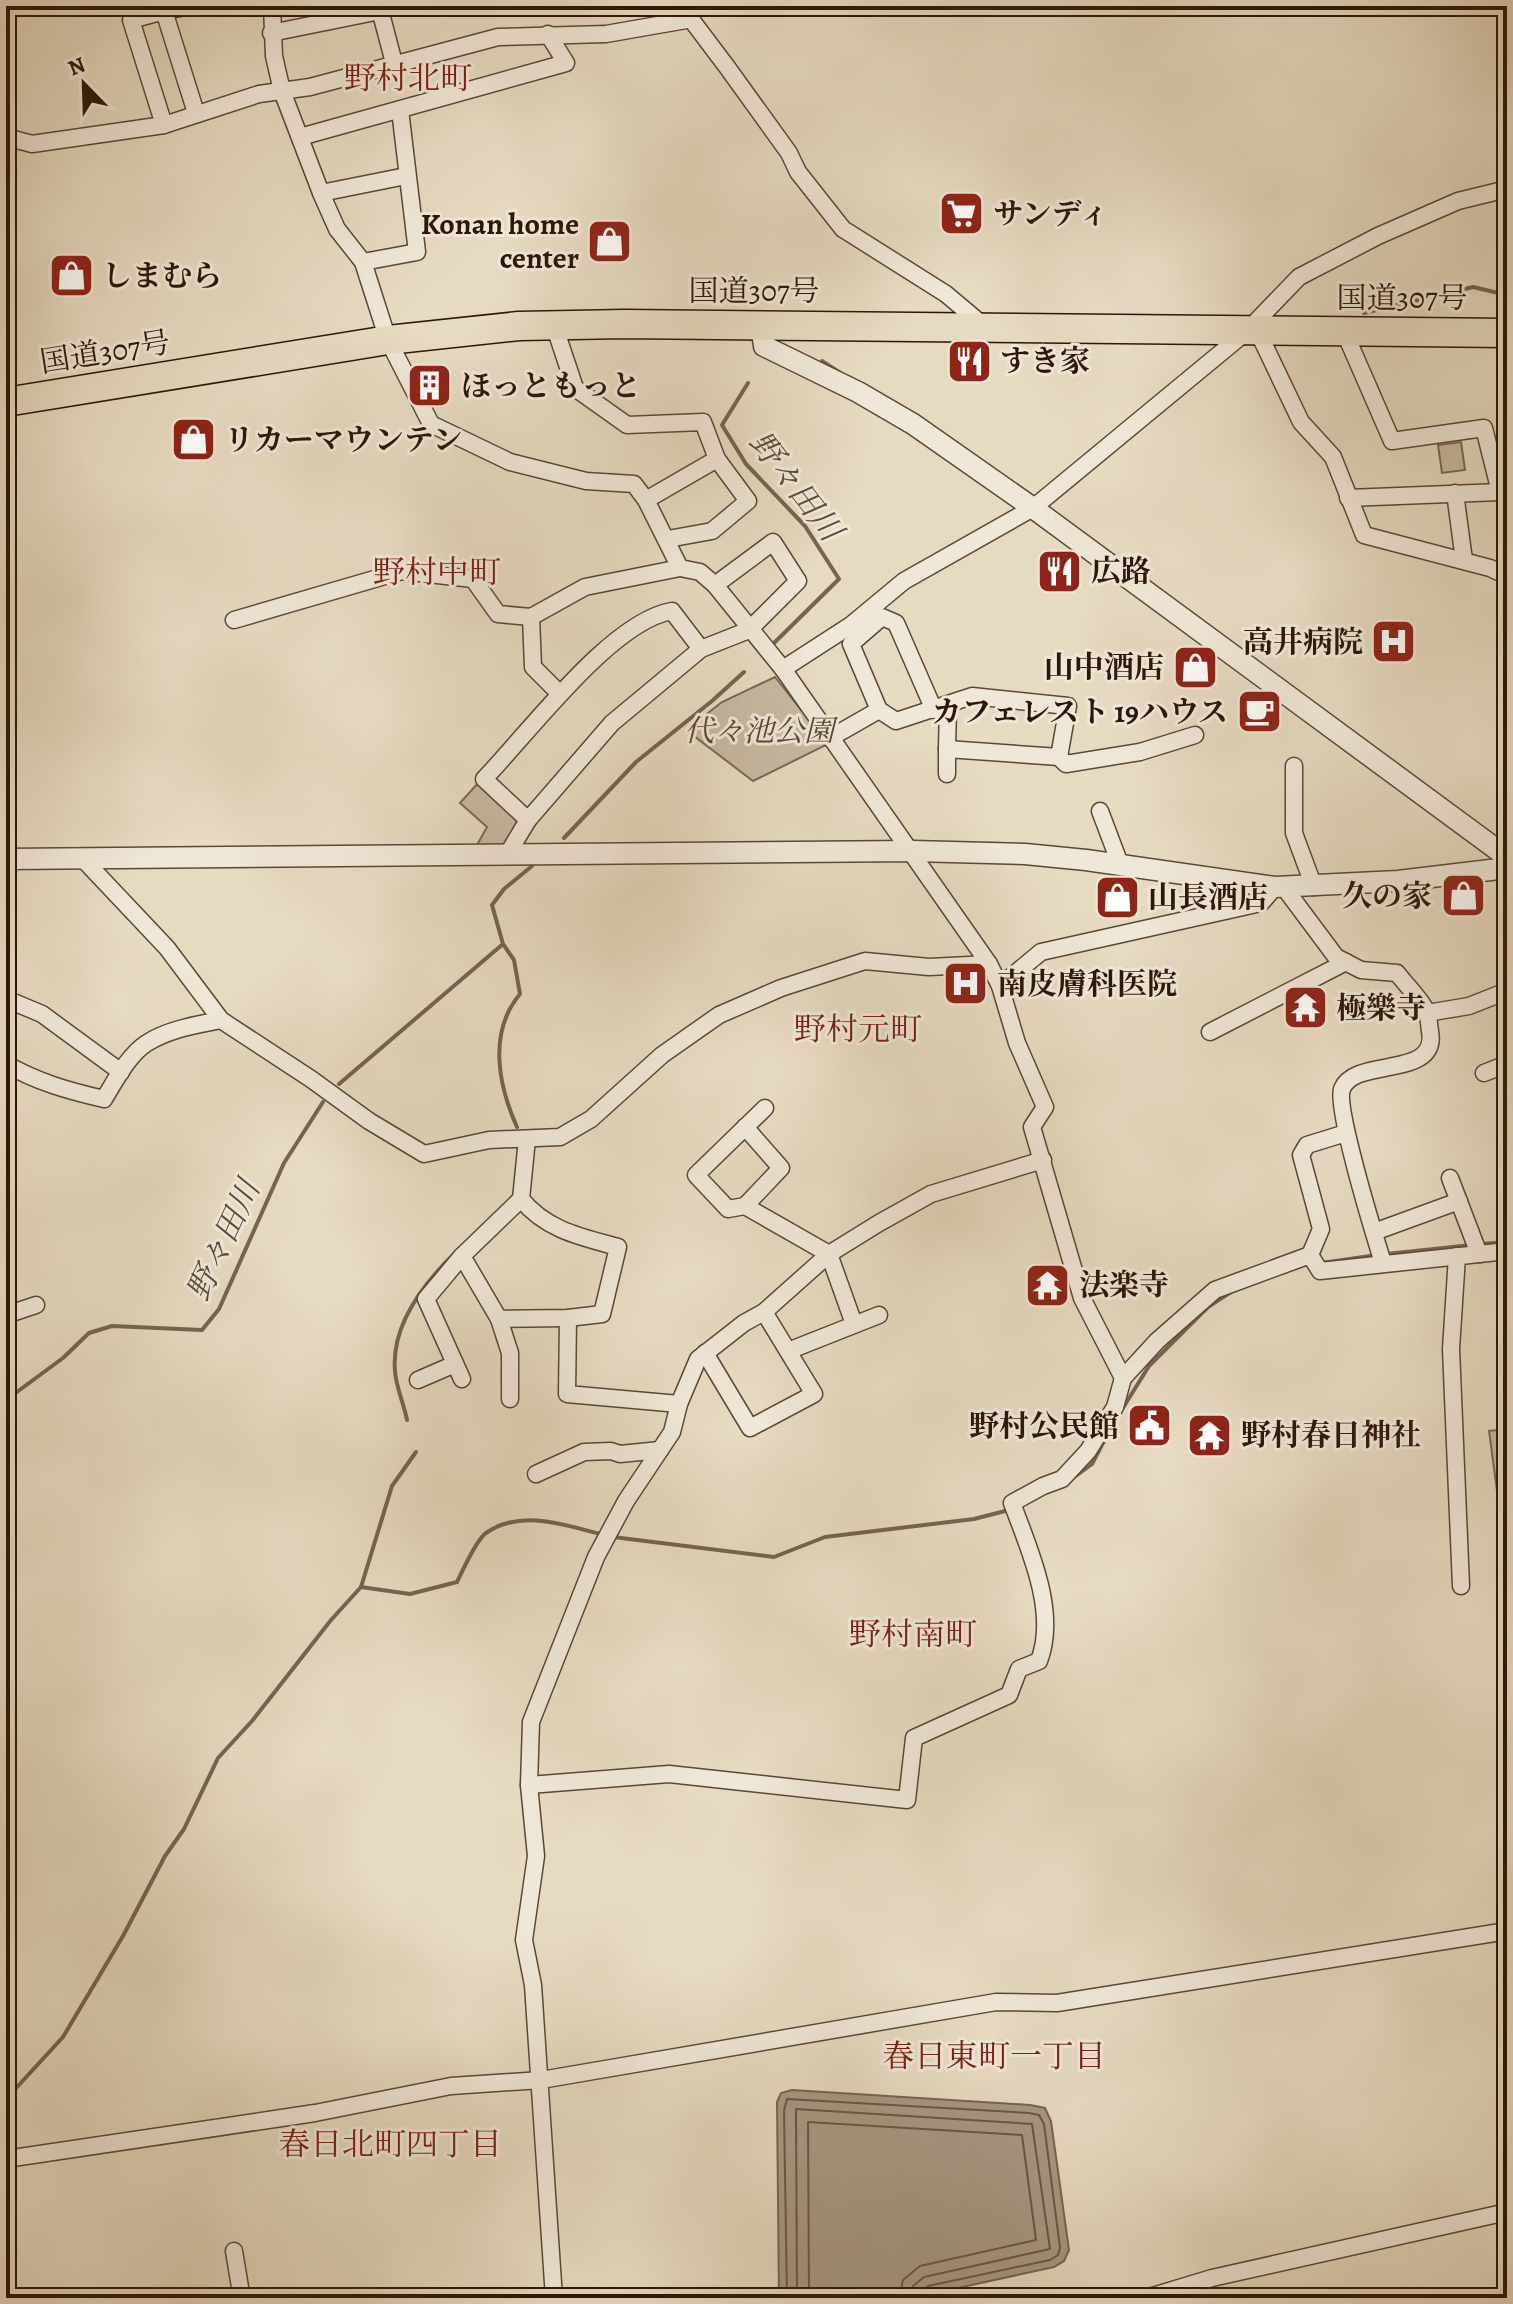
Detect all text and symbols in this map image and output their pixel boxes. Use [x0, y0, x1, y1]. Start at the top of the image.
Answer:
north arrow [44, 44, 124, 124]
text: N [63, 50, 90, 83]
district label: 野村北町 [344, 56, 472, 100]
supermarket icon: サンディ [938, 190, 986, 238]
place label: サンディ [993, 194, 1109, 234]
place label: Konan home center [421, 204, 579, 278]
shop icon: Konan home center [586, 217, 634, 265]
shop icon: しまむら [47, 252, 95, 300]
place label: しまむら [102, 256, 222, 296]
street label: 国道307号 [688, 271, 820, 311]
street label: 国道307号 [1336, 278, 1468, 318]
street label: 国道307号 [37, 322, 173, 382]
restaurant icon: すき家 [945, 337, 993, 385]
place label: すき家 [1000, 341, 1090, 381]
building icon: ほっともっと [406, 362, 454, 410]
place label: ほっともっと [461, 366, 641, 406]
shop icon: リカーマウンテン [169, 416, 217, 464]
place label: リカーマウンテン [224, 420, 462, 460]
water label: 野々田川 [739, 422, 855, 552]
restaurant icon: 広路 [1036, 547, 1084, 595]
district label: 野村中町 [373, 550, 501, 594]
place label: 広路 [1091, 551, 1151, 591]
hospital icon: 高井病院 [1370, 618, 1418, 666]
place label: 高井病院 [1243, 622, 1363, 662]
shop icon: 山中酒店 [1171, 643, 1219, 691]
place label: 山中酒店 [1044, 647, 1164, 687]
cafe icon: カフェレスト 19ハウス [1235, 688, 1283, 736]
place label: カフェレスト 19ハウス [931, 692, 1228, 732]
park label: 代々池公園 [684, 711, 839, 751]
shop icon: 久の家 [1439, 872, 1487, 920]
shop icon: 山長酒店 [1093, 873, 1141, 921]
place label: 久の家 [1342, 876, 1432, 916]
place label: 山長酒店 [1148, 877, 1268, 917]
hospital icon: 南皮膚科医院 [942, 960, 990, 1008]
place label: 南皮膚科医院 [997, 964, 1177, 1004]
temple icon: 極樂寺 [1281, 984, 1329, 1032]
place label: 極樂寺 [1336, 988, 1426, 1028]
district label: 野村元町 [794, 1007, 922, 1051]
water label: 野々田川 [176, 1170, 271, 1307]
temple icon: 法楽寺 [1024, 1261, 1072, 1309]
place label: 法楽寺 [1079, 1265, 1169, 1305]
public building icon: 野村公民館 [1126, 1402, 1174, 1450]
place label: 野村公民館 [969, 1406, 1119, 1446]
temple icon: 野村春日神社 [1186, 1411, 1234, 1459]
place label: 野村春日神社 [1241, 1415, 1421, 1455]
district label: 野村南町 [849, 1612, 977, 1656]
district label: 春日東町一丁目 [882, 2034, 1106, 2078]
district label: 春日北町四丁目 [278, 2122, 502, 2166]

